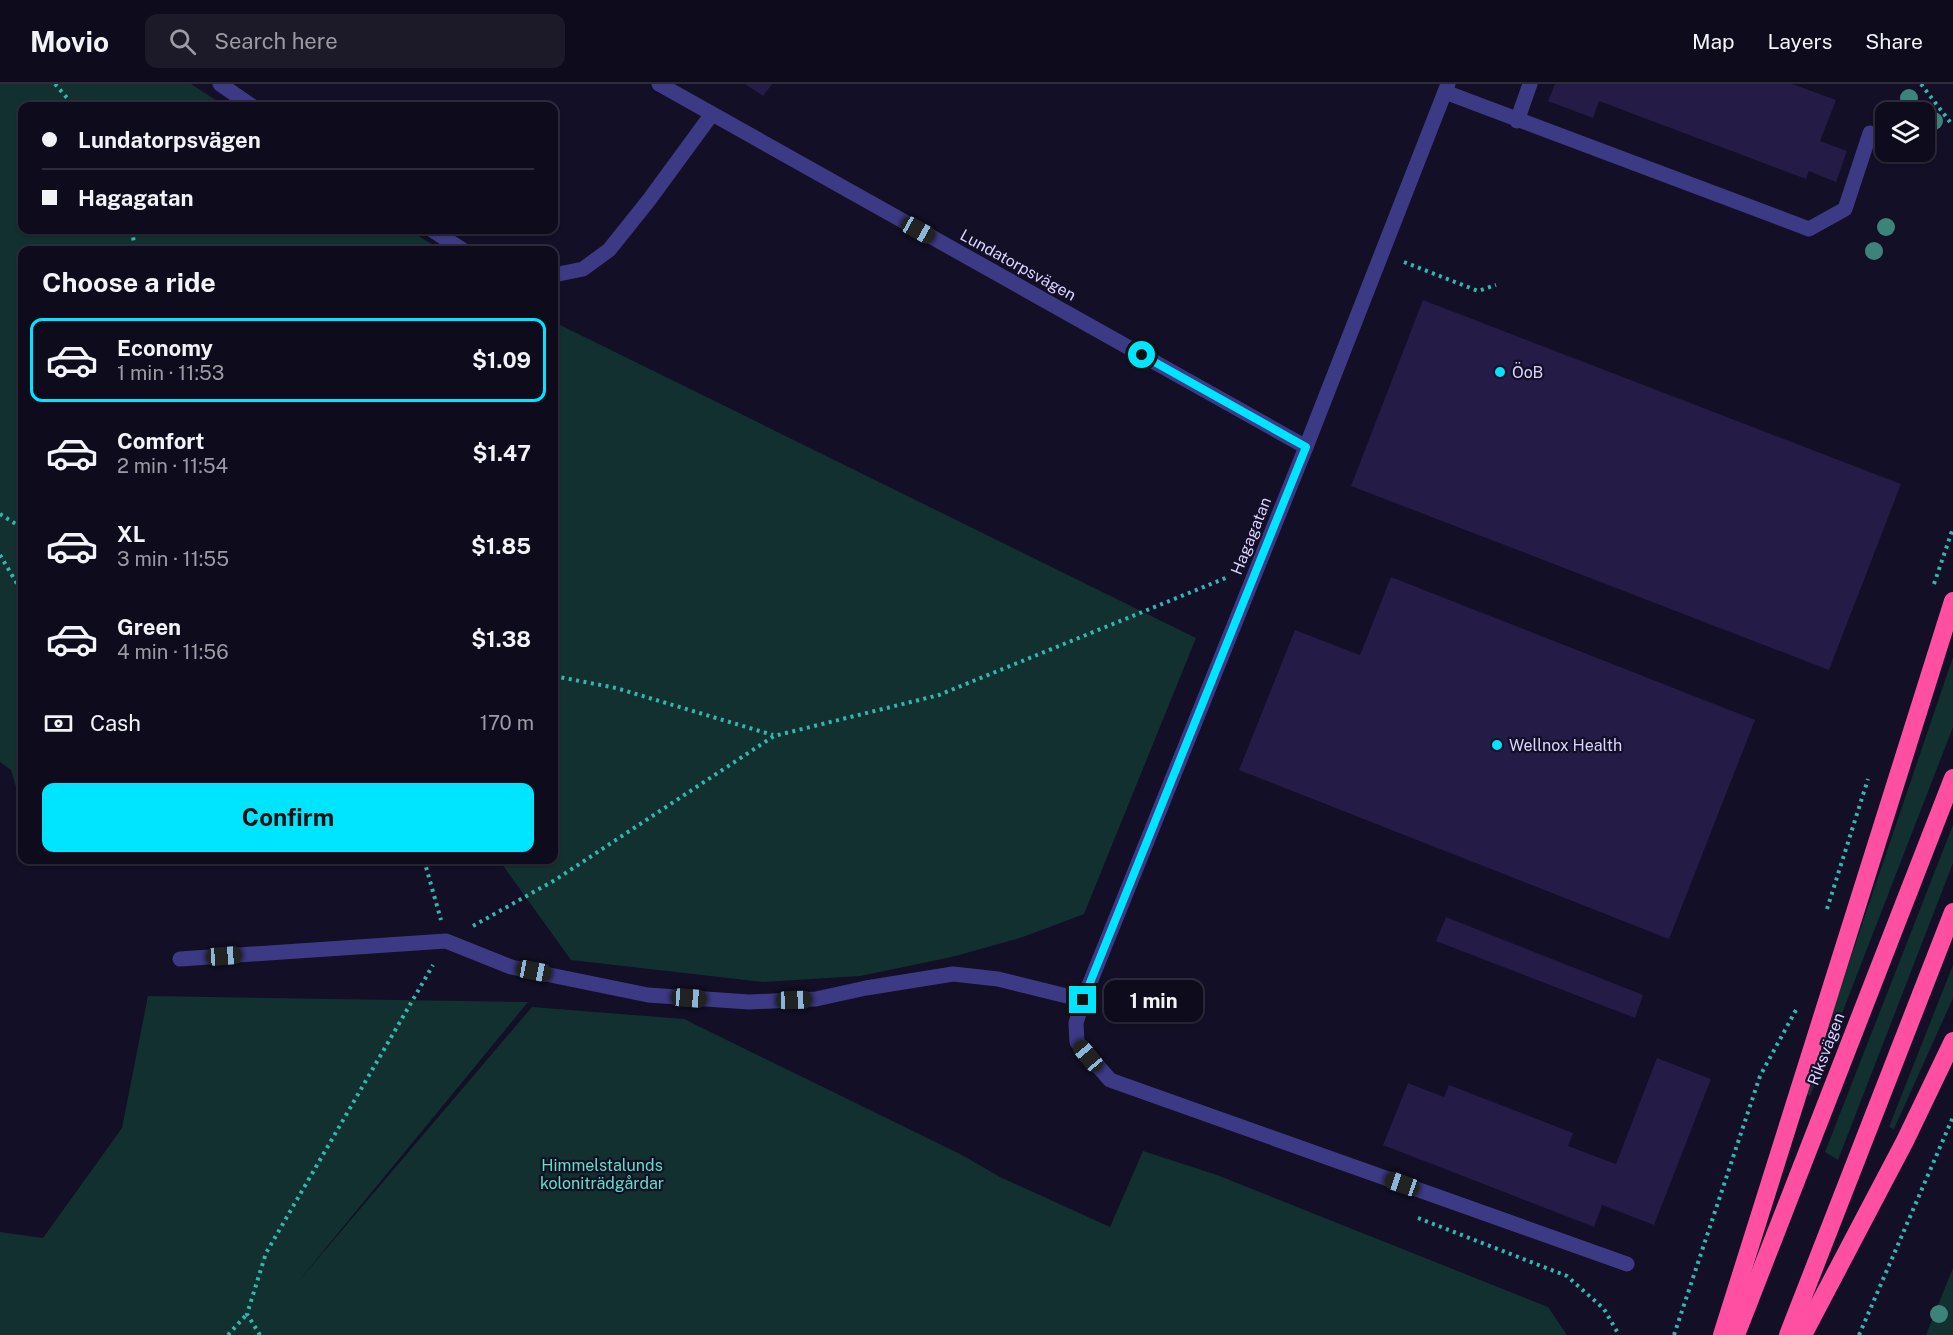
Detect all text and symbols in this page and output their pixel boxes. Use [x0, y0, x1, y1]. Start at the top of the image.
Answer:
search box [145, 14, 565, 68]
text: Movio [30, 25, 109, 58]
icon: search [166, 25, 199, 58]
text: Search here [214, 28, 338, 54]
text: Map [1692, 29, 1735, 54]
text: Layers [1768, 29, 1832, 54]
text: Share [1865, 29, 1923, 54]
map controls [1875, 102, 1935, 162]
button: layers [1875, 102, 1935, 162]
text: Lundatorpsvägen [78, 127, 261, 153]
text: Hagagatan [78, 185, 194, 211]
car [898, 213, 938, 247]
street label: Lundatorpsvägen [957, 225, 1079, 305]
text: Choose a ride [42, 266, 216, 298]
icon: car [45, 333, 99, 387]
text: Economy [117, 335, 213, 361]
route start [1128, 341, 1155, 368]
text: $1.09 [472, 347, 531, 373]
text: 1 min · 11:53 [117, 361, 224, 385]
place label: ÖoB [1512, 362, 1543, 382]
marker: ÖoB [1493, 365, 1507, 379]
icon: car [45, 426, 99, 480]
text: Comfort [117, 428, 204, 454]
text: $1.47 [473, 440, 531, 466]
text: 2 min · 11:54 [117, 454, 228, 478]
street label: Hagagatan [1227, 494, 1275, 578]
icon: car [45, 519, 99, 573]
text: XL [117, 521, 145, 547]
text: $1.85 [471, 533, 531, 559]
text: 3 min · 11:55 [117, 547, 229, 571]
icon: car [45, 612, 99, 666]
text: Green [117, 614, 181, 640]
text: $1.38 [471, 626, 531, 652]
text: 4 min · 11:56 [117, 640, 229, 664]
icon: cash [42, 707, 75, 740]
text: Cash [90, 710, 141, 736]
text: 170 m [480, 711, 534, 735]
place label: Wellnox Health [1509, 736, 1622, 755]
marker: Wellnox Health [1490, 738, 1504, 752]
button: Confirm [42, 783, 534, 852]
car [205, 946, 243, 966]
car [515, 959, 553, 983]
callout: 1 min [1104, 979, 1203, 1021]
route end [1069, 986, 1096, 1013]
car [670, 988, 708, 1008]
text: 1 min [1129, 989, 1178, 1013]
car [776, 990, 812, 1010]
street label: Riksvägen [1803, 1010, 1849, 1088]
car [1070, 1036, 1106, 1076]
park label: Himmelstalunds koloniträdgårdar [540, 1156, 664, 1193]
car [1382, 1170, 1422, 1198]

